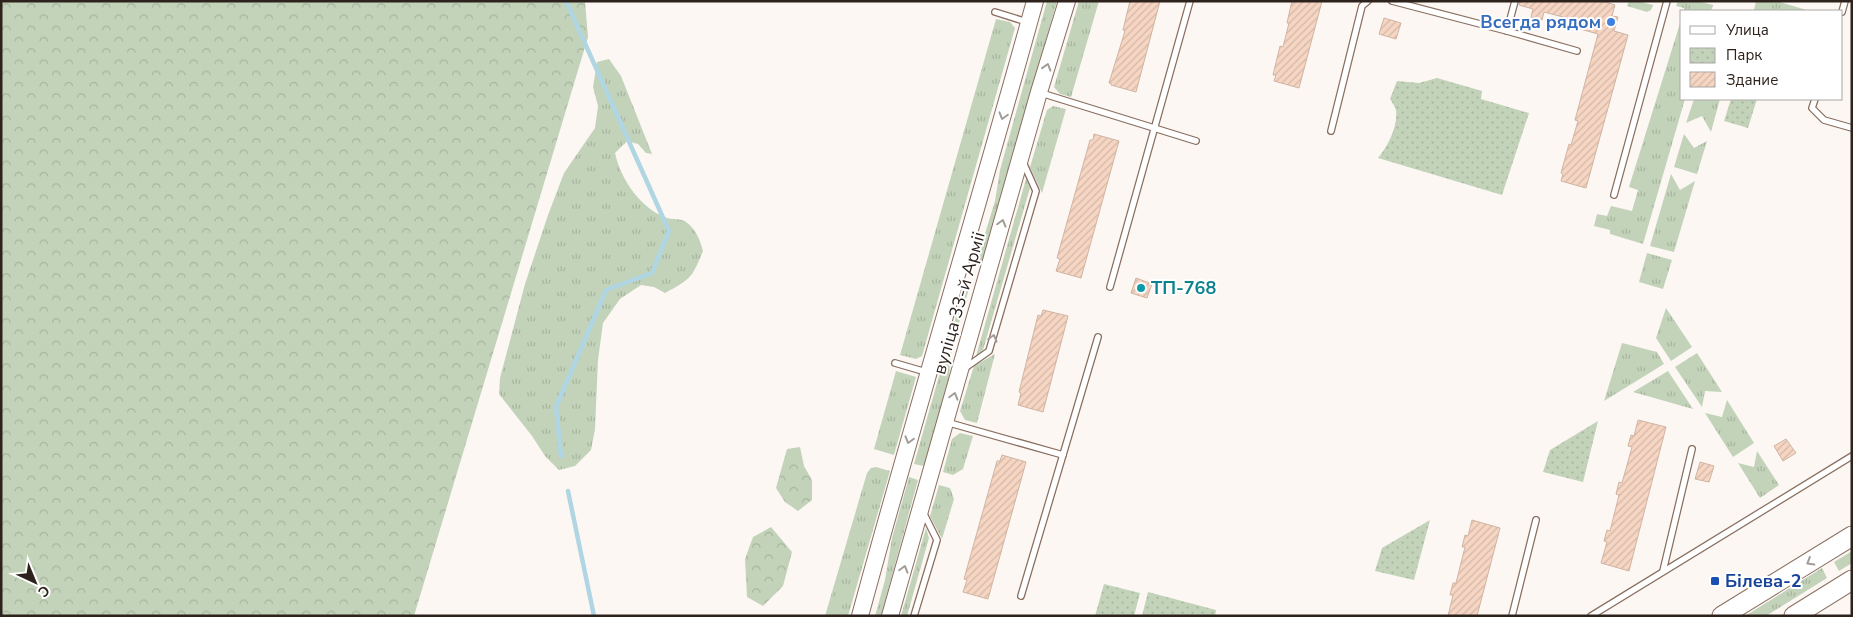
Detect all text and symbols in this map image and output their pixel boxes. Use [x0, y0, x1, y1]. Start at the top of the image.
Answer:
place label: Всегда рядом [1480, 10, 1601, 34]
legend [1680, 10, 1843, 100]
marker: Всегда рядом [1605, 16, 1617, 28]
text: Улица [1725, 20, 1769, 40]
text: Парк [1726, 45, 1762, 65]
one-way arrow [1041, 63, 1051, 71]
text: Здание [1726, 70, 1778, 90]
one-way arrow [998, 111, 1009, 120]
one-way arrow [997, 219, 1007, 227]
street label: вуліца 33-й Арміі [927, 229, 991, 377]
place label: ТП-768 [1151, 276, 1216, 300]
marker: ТП-768 [1135, 282, 1147, 294]
one-way arrow [988, 334, 998, 342]
one-way arrow [948, 393, 958, 401]
one-way arrow [904, 435, 914, 443]
one-way arrow [1807, 555, 1816, 565]
north arrow [10, 557, 60, 607]
one-way arrow [898, 565, 908, 574]
place label: Білева-2 [1725, 569, 1802, 593]
marker: Білева-2 [1709, 575, 1721, 587]
text: С [33, 581, 54, 601]

